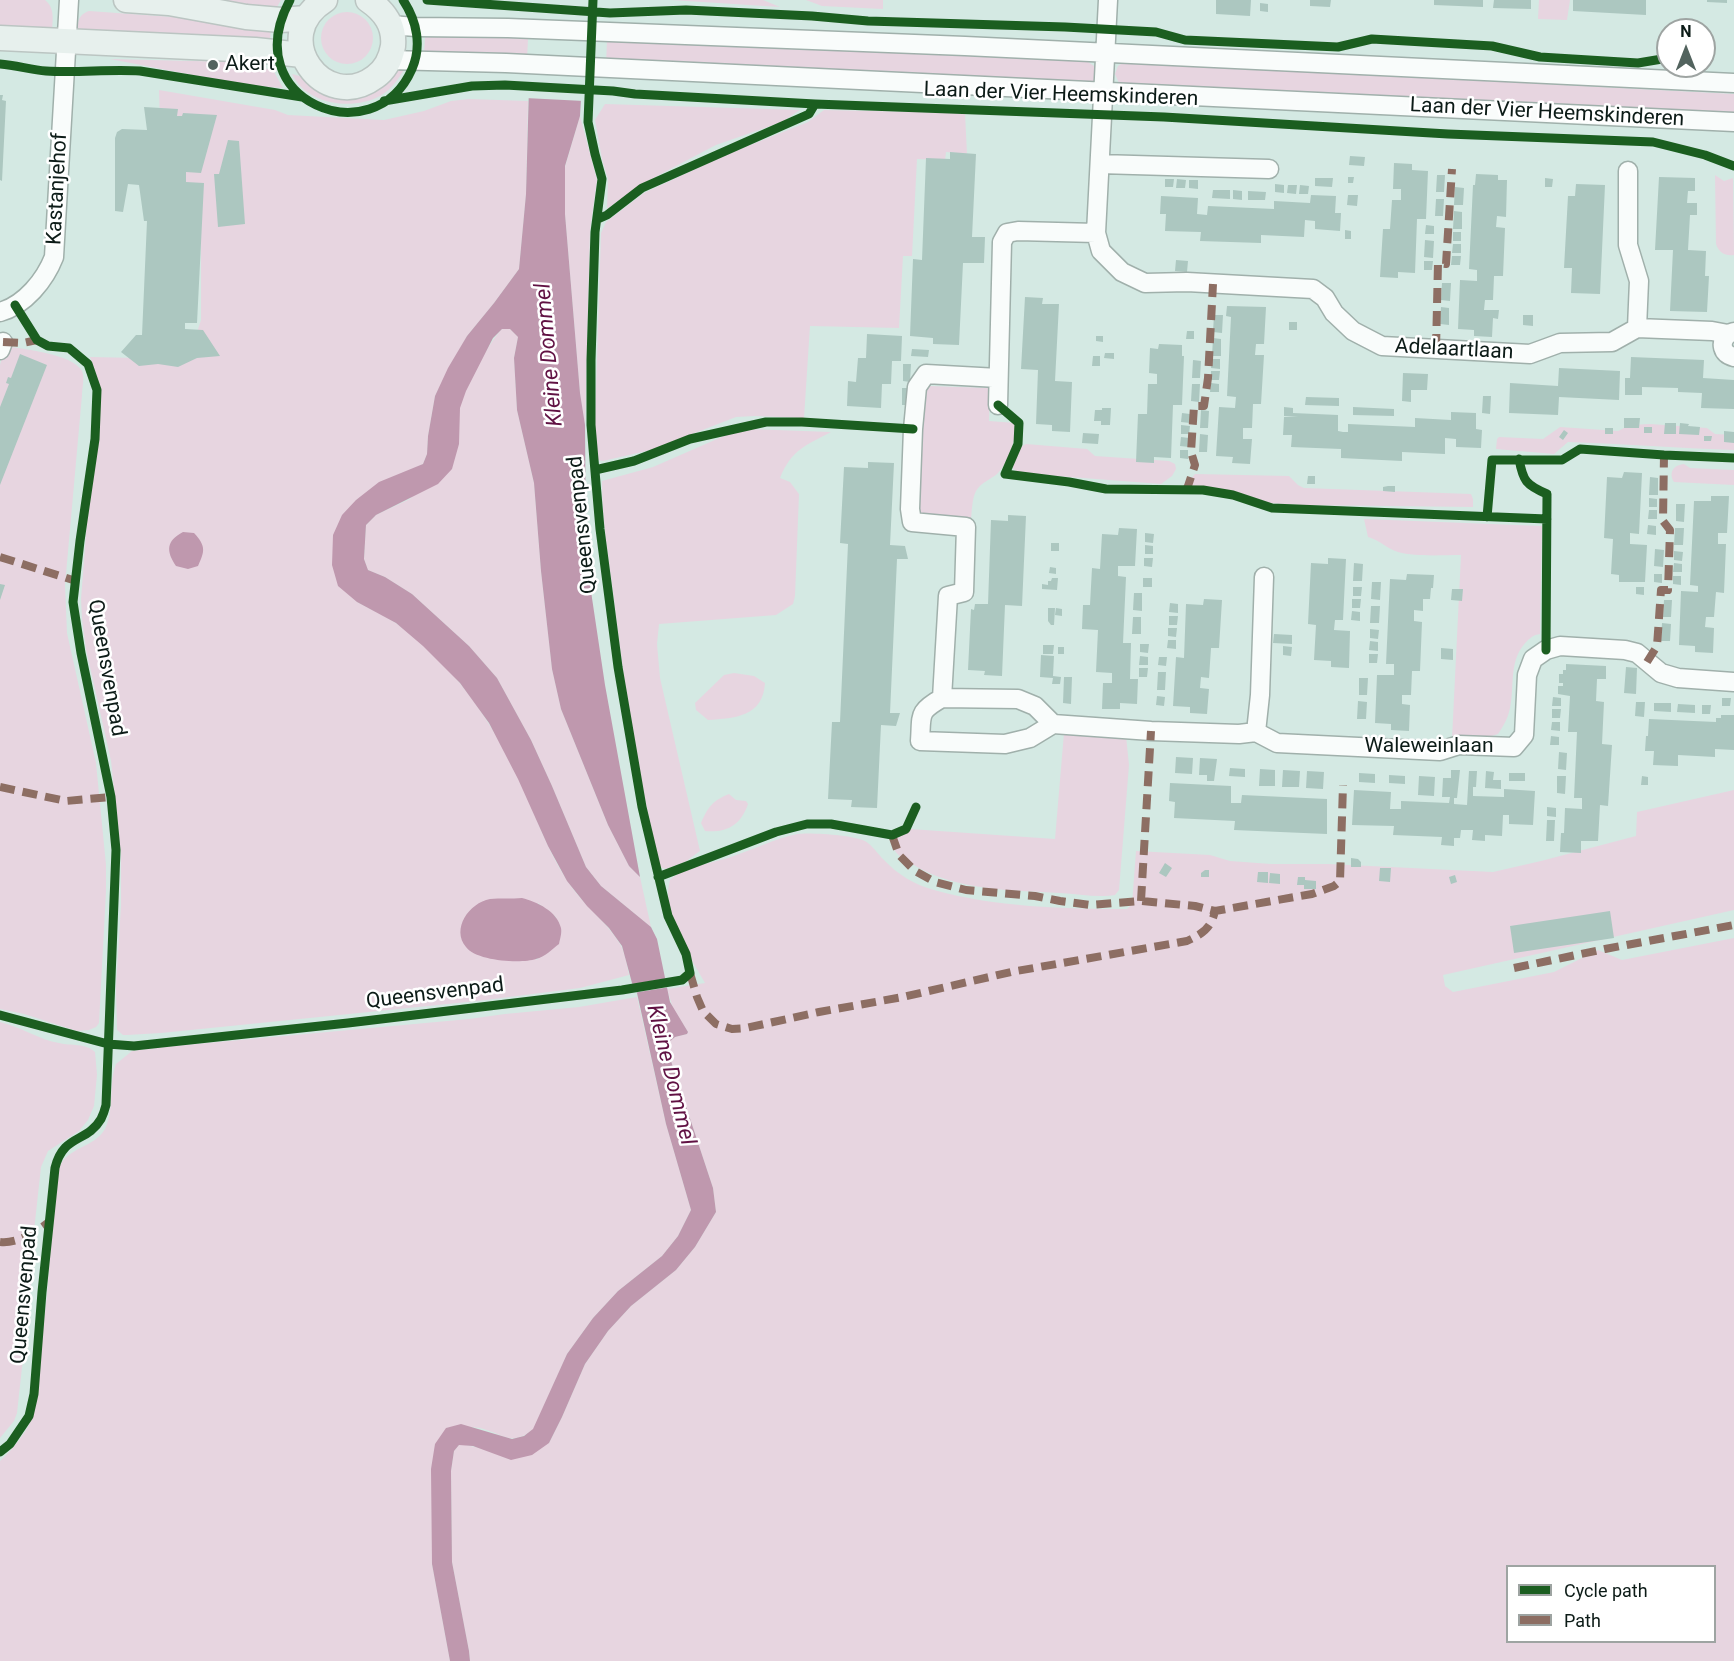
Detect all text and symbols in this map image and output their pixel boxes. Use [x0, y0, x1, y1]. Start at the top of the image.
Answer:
north arrow [1656, 18, 1716, 78]
text: N [1680, 22, 1692, 41]
place label: Akert [225, 52, 275, 78]
marker: Akert [206, 58, 220, 72]
street label: Laan der Vier Heemskinderen [923, 78, 1199, 112]
street label: Laan der Vier Heemskinderen [1409, 93, 1685, 133]
street label: Kastanjehof [42, 132, 74, 246]
water label: Kleine Dommel [531, 282, 569, 428]
street label: Adelaartlaan [1394, 334, 1514, 366]
street label: Queensvenpad [563, 455, 603, 595]
street label: Queensvenpad [82, 598, 130, 738]
street label: Waleweinlaan [1364, 734, 1494, 760]
street label: Queensvenpad [365, 973, 505, 1015]
water label: Kleine Dommel [640, 1002, 700, 1148]
street label: Queensvenpad [6, 1225, 44, 1365]
legend [1506, 1565, 1716, 1643]
text: Cycle path [1564, 1580, 1648, 1601]
text: Path [1564, 1610, 1601, 1631]

